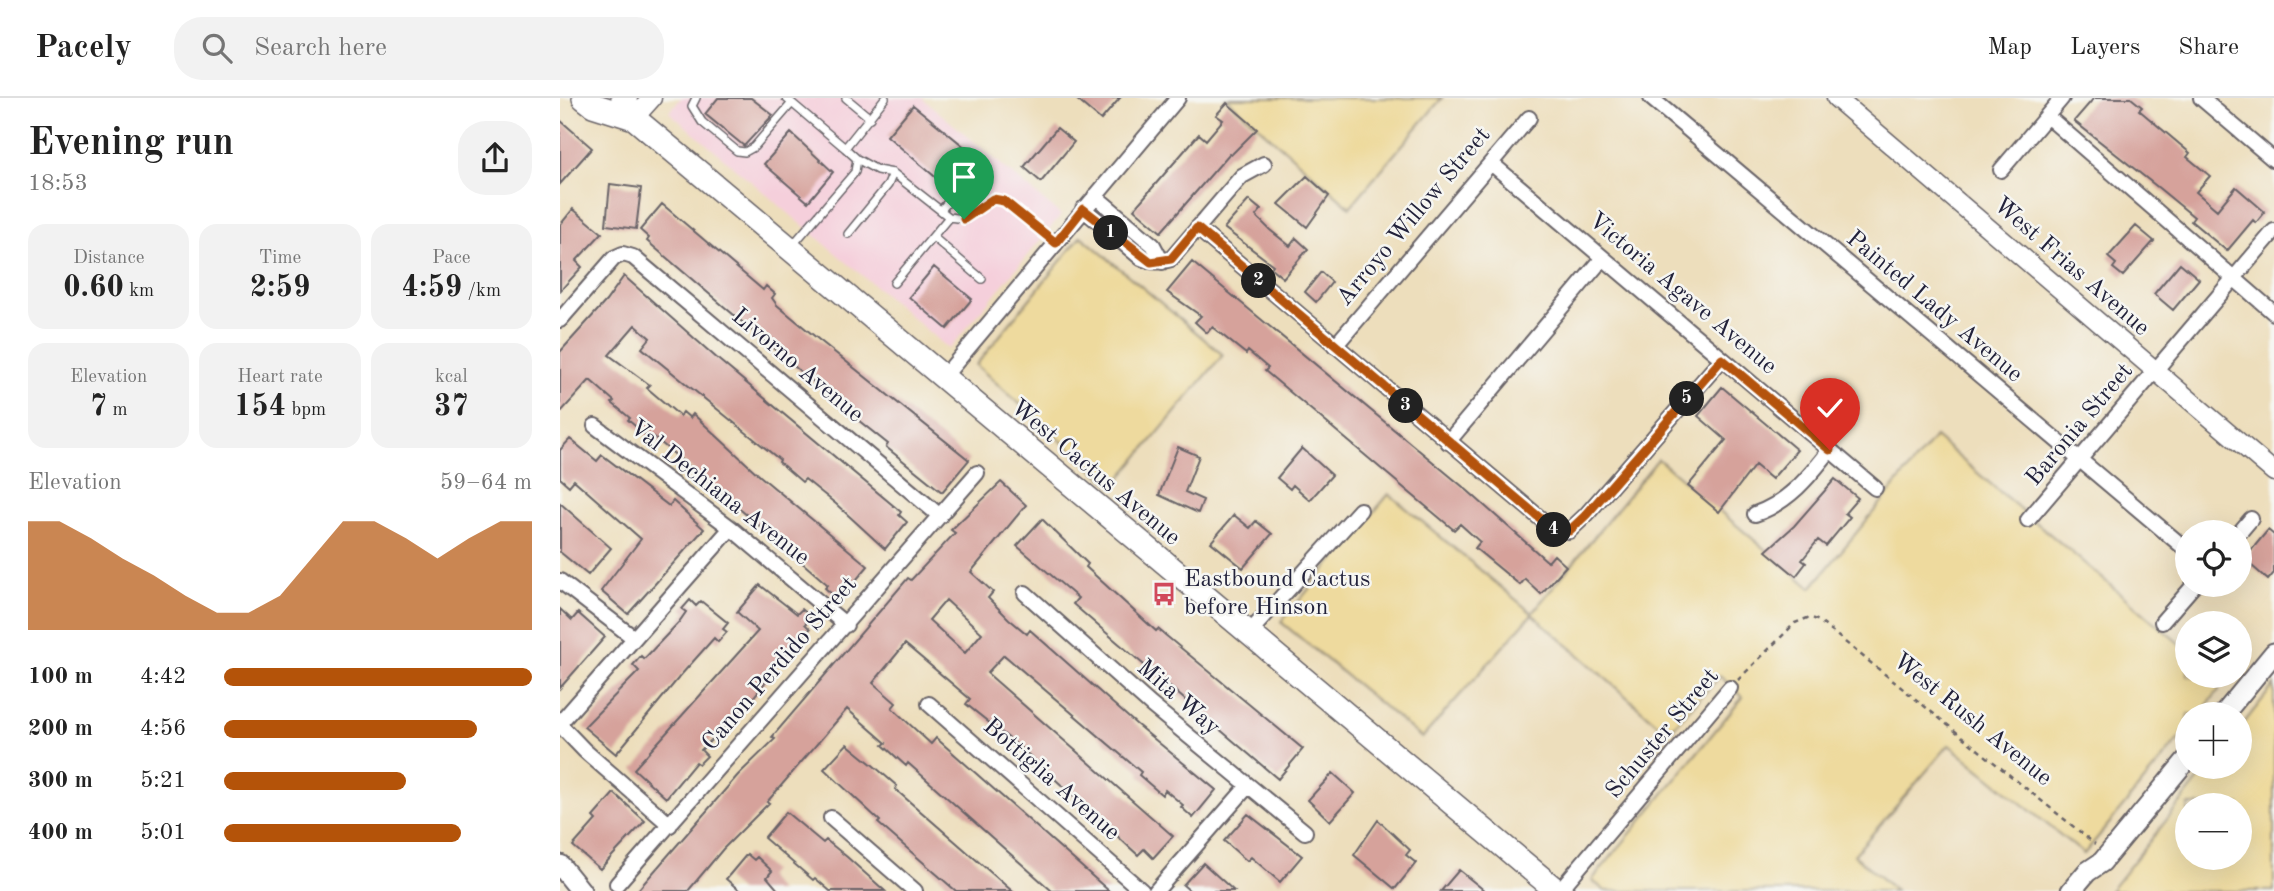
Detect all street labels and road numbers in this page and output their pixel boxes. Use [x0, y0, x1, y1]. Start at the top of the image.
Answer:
street label: Arroyo Willow Street [1333, 123, 1495, 311]
street label: West Frias Avenue [1989, 193, 2153, 341]
street label: Victoria Agave Avenue [1583, 208, 1781, 380]
street label: Painted Lady Avenue [1841, 227, 2027, 387]
street label: Livorno Avenue [727, 304, 867, 428]
street label: Baronia Street [2022, 359, 2138, 491]
street label: West Cactus Avenue [1006, 395, 1184, 551]
street label: Val Dechiana Avenue [625, 415, 813, 571]
street label: Canon Perdido Street [698, 572, 862, 756]
street label: West Rush Avenue [1888, 649, 2056, 791]
street label: Mita Way [1132, 656, 1224, 741]
street label: Schuster Street [1602, 665, 1724, 803]
street label: Bottiglia Avenue [978, 714, 1124, 846]

